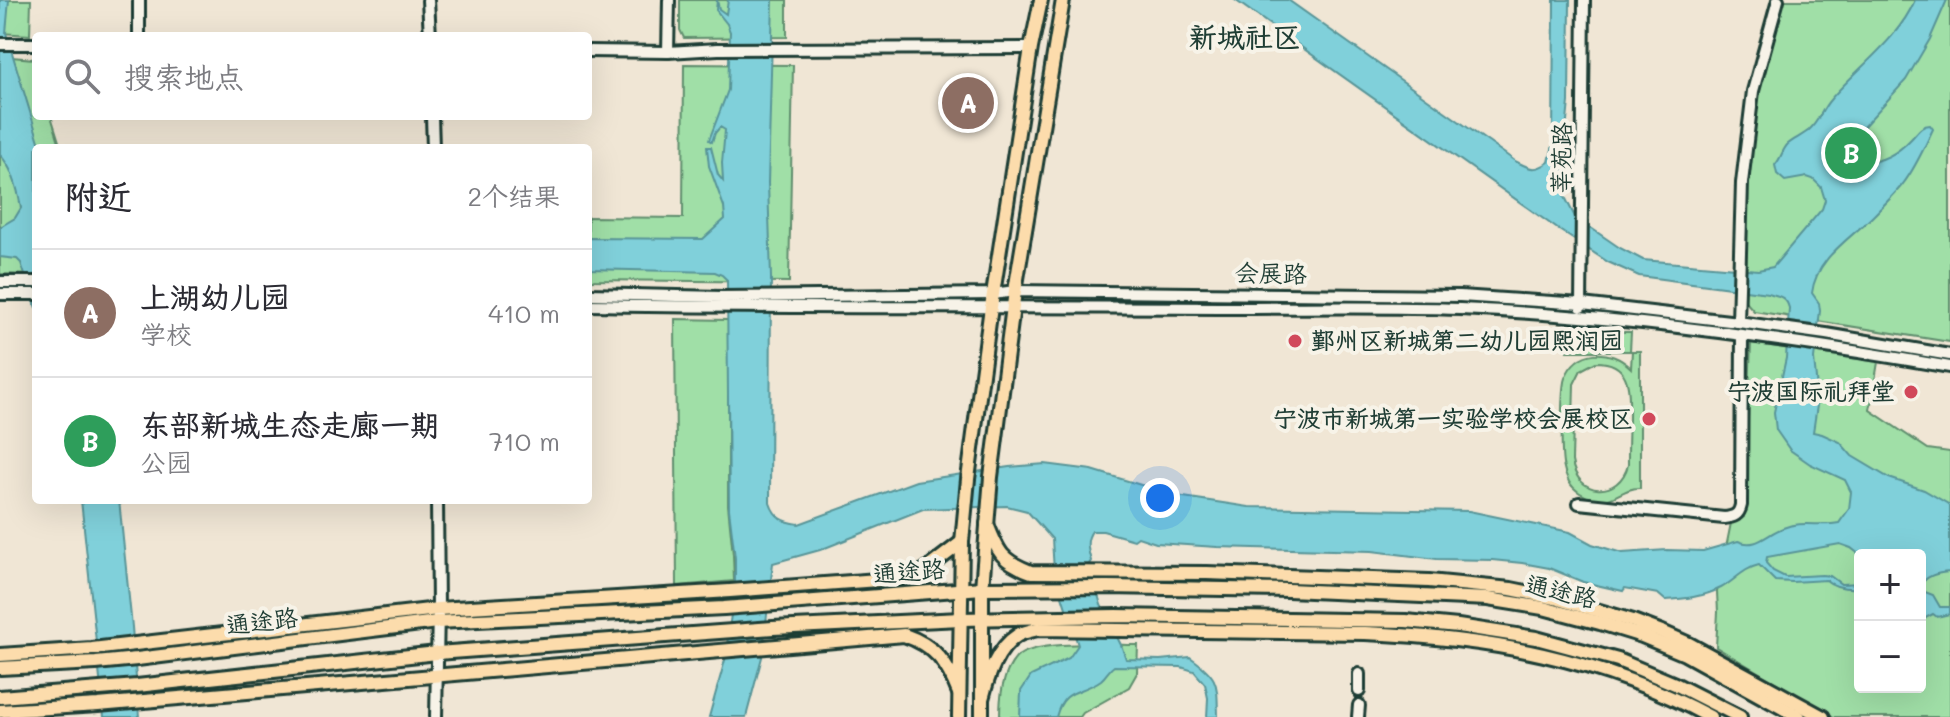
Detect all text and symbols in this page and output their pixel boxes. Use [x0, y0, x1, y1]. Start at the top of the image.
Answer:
district label: 新城社区 [1189, 18, 1301, 54]
search box [32, 32, 592, 120]
icon: search [60, 54, 104, 98]
text: 搜索地点 [124, 56, 244, 96]
pin: A [942, 73, 994, 133]
street label: 莘苑路 [1544, 122, 1577, 194]
pin: B [1825, 123, 1877, 183]
text: 附近 [64, 173, 132, 218]
text: 2个结果 [468, 179, 560, 213]
street label: 会展路 [1235, 256, 1307, 289]
text: 上湖幼儿园 [140, 276, 290, 316]
text: A [81, 296, 99, 330]
text: 410 m [488, 296, 560, 330]
text: 学校 [140, 317, 192, 351]
place label: 鄞州区新城第二幼儿园熙润园 [1311, 324, 1623, 355]
marker: 鄞州区新城第二幼儿园熙润园 [1286, 332, 1304, 350]
place label: 宁波国际礼拜堂 [1727, 375, 1895, 406]
marker: 宁波国际礼拜堂 [1902, 383, 1920, 401]
place label: 宁波市新城第一实验学校会展校区 [1273, 402, 1633, 433]
text: 东部新城生态走廊一期 [140, 404, 440, 444]
marker: 宁波市新城第一实验学校会展校区 [1640, 410, 1658, 428]
text: B [81, 424, 99, 458]
text: 710 m [489, 424, 560, 458]
text: 公园 [140, 445, 192, 479]
your location [1140, 478, 1180, 518]
map controls [1854, 549, 1926, 693]
button: + [1854, 549, 1926, 621]
street label: 通途路 [872, 552, 946, 589]
street label: 通途路 [1523, 567, 1600, 614]
street label: 通途路 [224, 601, 299, 640]
button: − [1854, 621, 1926, 693]

